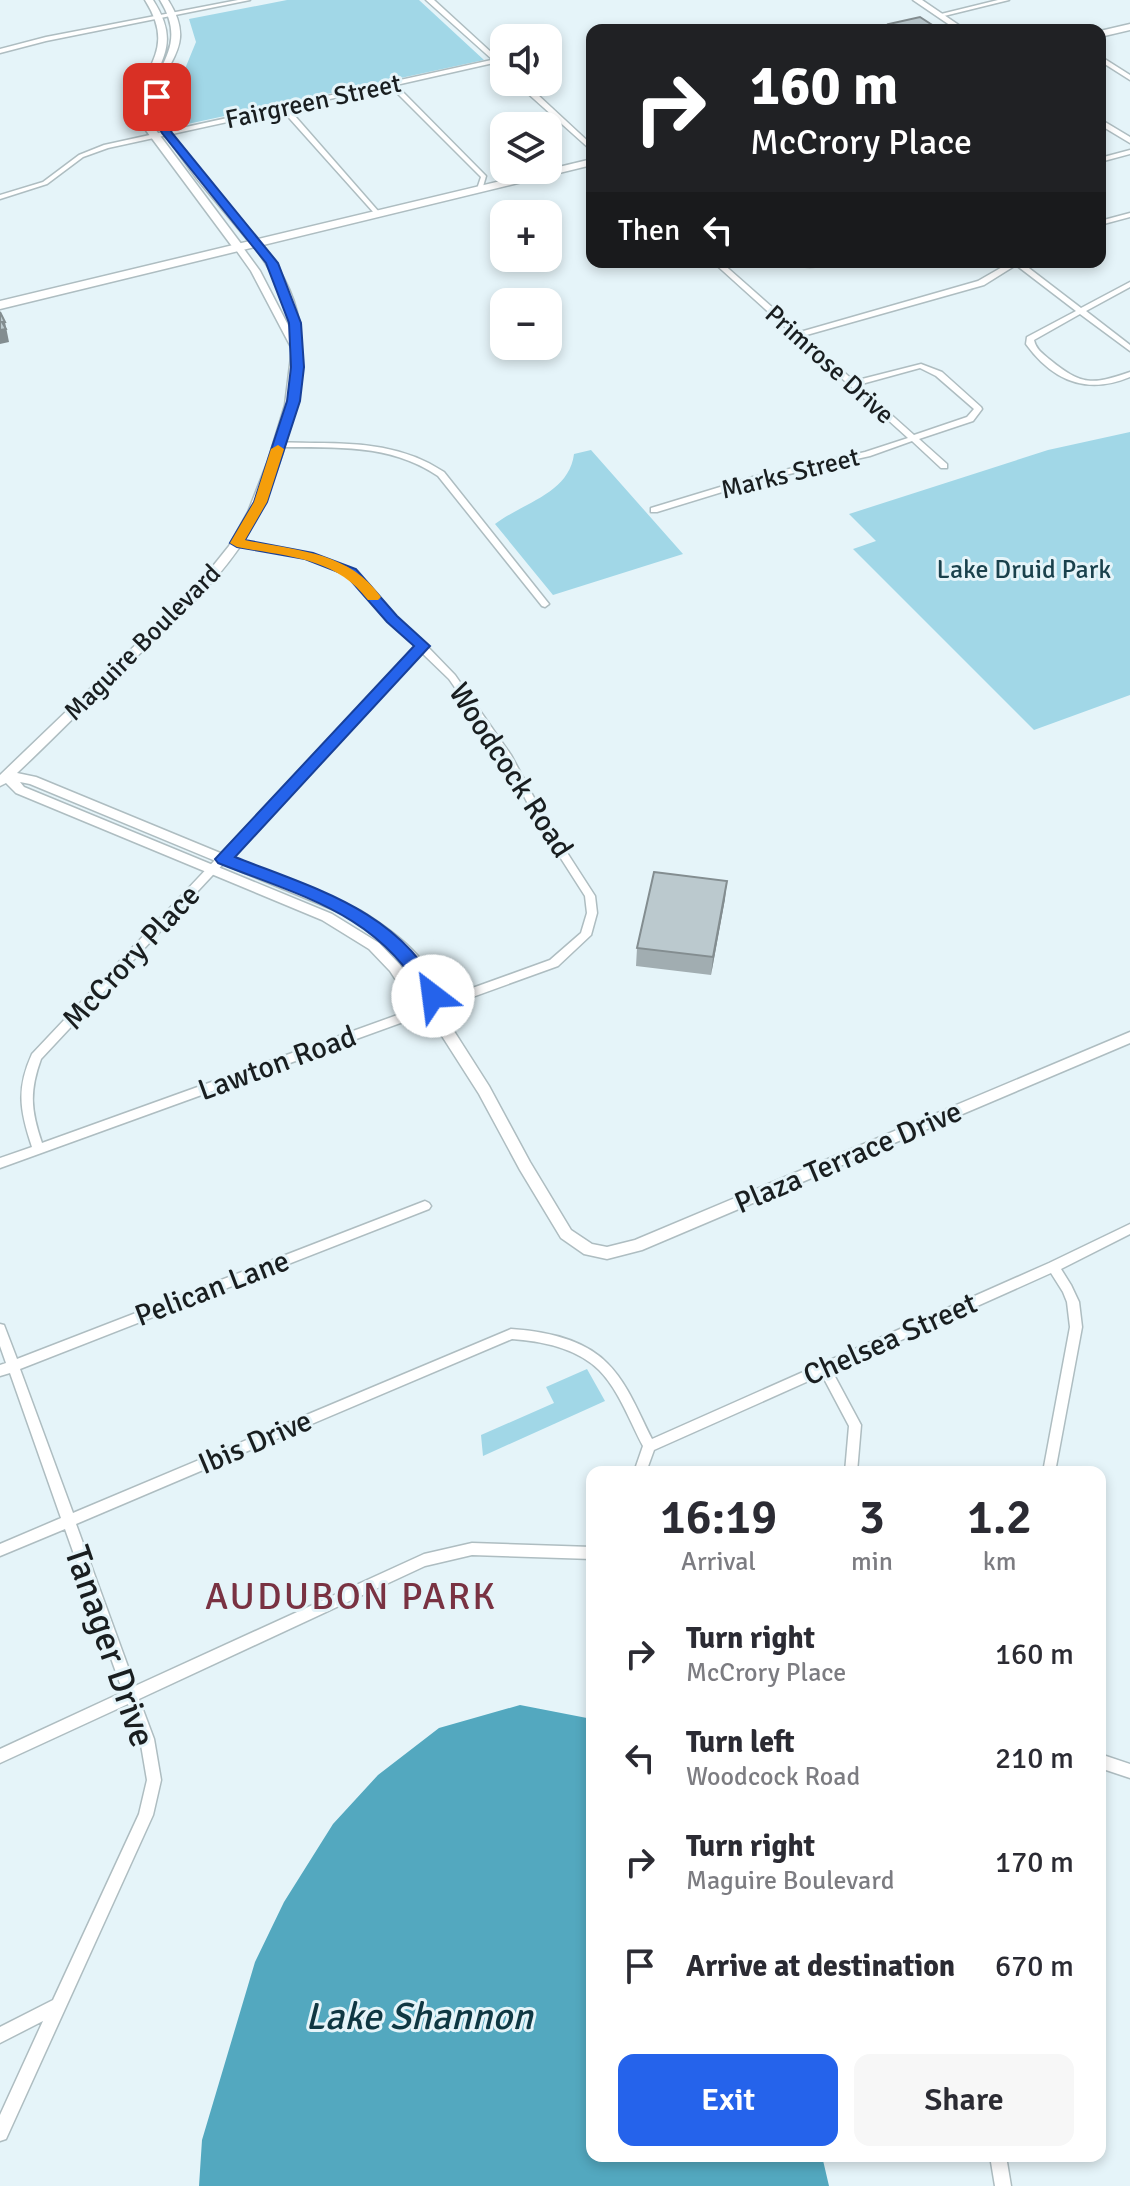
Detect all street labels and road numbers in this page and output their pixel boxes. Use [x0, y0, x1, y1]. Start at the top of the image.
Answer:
street label: Fairgreen Street [222, 68, 404, 136]
street label: Primrose Drive [758, 298, 901, 431]
street label: Marks Street [718, 441, 863, 507]
street label: Maguire Boulevard [58, 558, 228, 728]
street label: Woodcock Road [440, 676, 581, 865]
street label: McCrory Place [55, 877, 208, 1038]
street label: Lawton Road [193, 1018, 361, 1109]
street label: Plaza Terrace Drive [729, 1093, 967, 1222]
street label: Pelican Lane [130, 1242, 295, 1335]
street label: Chelsea Street [798, 1285, 983, 1394]
street label: Ibis Drive [193, 1402, 317, 1483]
street label: Tanager Drive [54, 1540, 165, 1753]

